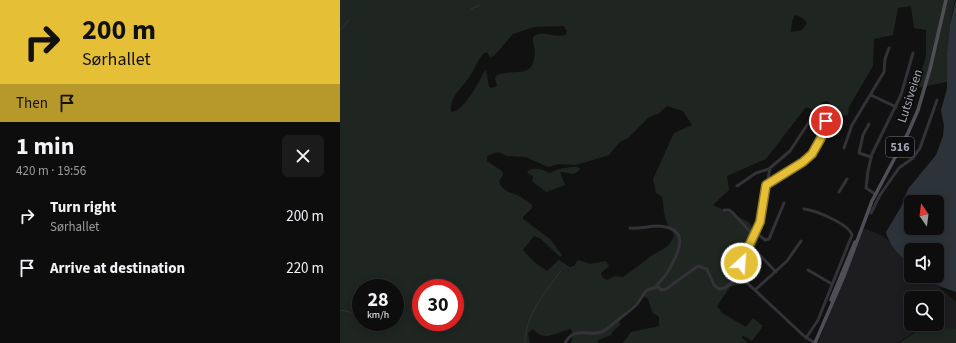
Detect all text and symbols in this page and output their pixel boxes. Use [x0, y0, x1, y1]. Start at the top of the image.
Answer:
text: 200 m [82, 10, 156, 50]
icon: right [16, 16, 68, 68]
text: Sørhallet [82, 47, 151, 72]
street label: Lutsiveien [893, 67, 927, 125]
icon: arrive [56, 92, 78, 114]
text: Then [16, 93, 48, 114]
pin [809, 104, 843, 138]
icon: arrive [815, 110, 837, 132]
text: 1 min [16, 129, 74, 164]
button: close [282, 135, 324, 177]
road number: 516 [886, 137, 914, 157]
text: 420 m · 19:56 [16, 162, 86, 180]
north arrow [904, 195, 944, 235]
map controls [904, 195, 944, 331]
text: Turn right [50, 197, 116, 218]
icon: right [16, 205, 38, 227]
text: 200 m [286, 206, 324, 227]
text: Sørhallet [50, 218, 99, 236]
position arrow [720, 242, 762, 284]
button: sound [904, 243, 944, 283]
icon: arrive [16, 257, 38, 279]
text: Arrive at destination [50, 258, 185, 279]
text: 220 m [286, 258, 324, 279]
speed limit sign: 30 [412, 279, 464, 331]
text: 28 [367, 286, 389, 314]
button: search [904, 291, 944, 331]
text: km/h [367, 308, 389, 322]

